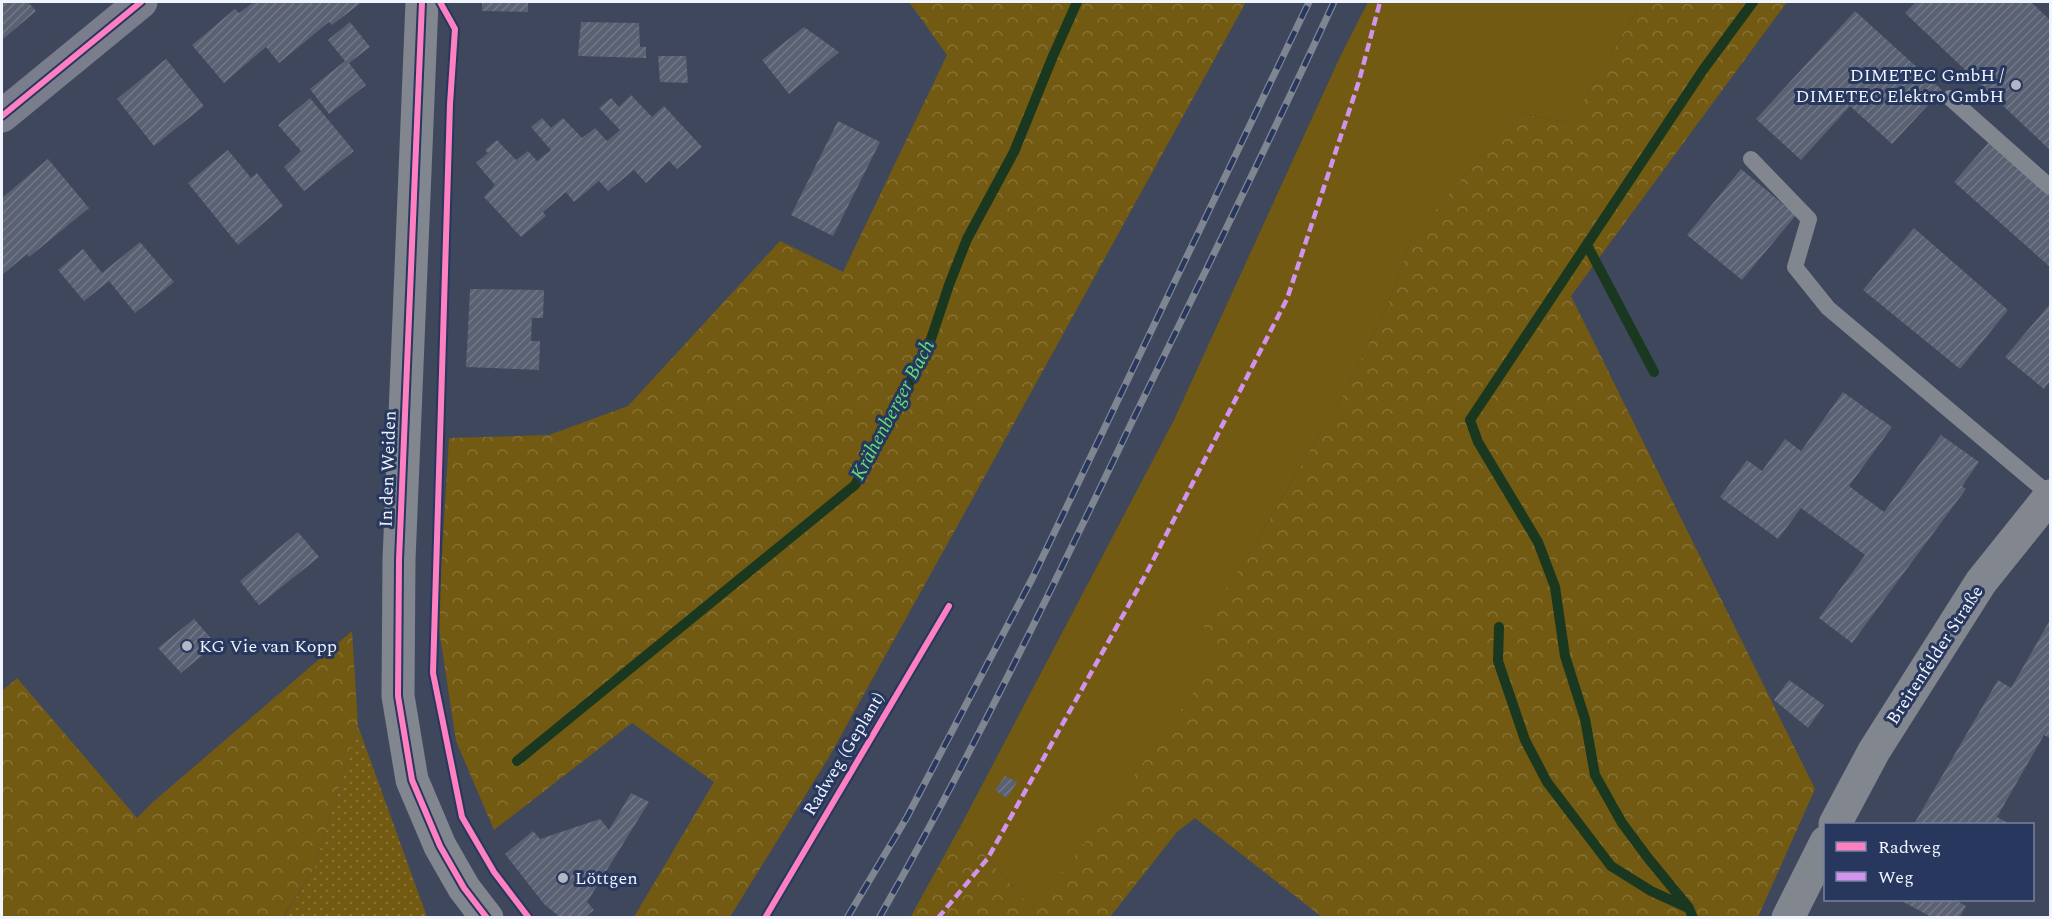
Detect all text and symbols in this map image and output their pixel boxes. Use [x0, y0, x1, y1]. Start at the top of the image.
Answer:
place label: DIMETEC GmbH / DIMETEC Elektro GmbH [1795, 62, 2004, 110]
marker: DIMETEC GmbH / DIMETEC Elektro GmbH [2009, 78, 2023, 92]
water label: Krähenberger Bach [843, 334, 943, 486]
street label: In den Weiden [372, 410, 404, 528]
street label: Breitenfelder Straße [1880, 580, 1990, 730]
place label: KG Vie van Kopp [199, 633, 337, 660]
marker: KG Vie van Kopp [180, 639, 194, 653]
street label: Radweg (Geplant) [796, 687, 892, 821]
legend [1824, 823, 2034, 901]
text: Radweg [1878, 834, 1941, 861]
text: Weg [1878, 864, 1914, 891]
place label: Löttgen [575, 865, 638, 892]
marker: Löttgen [556, 871, 570, 885]

